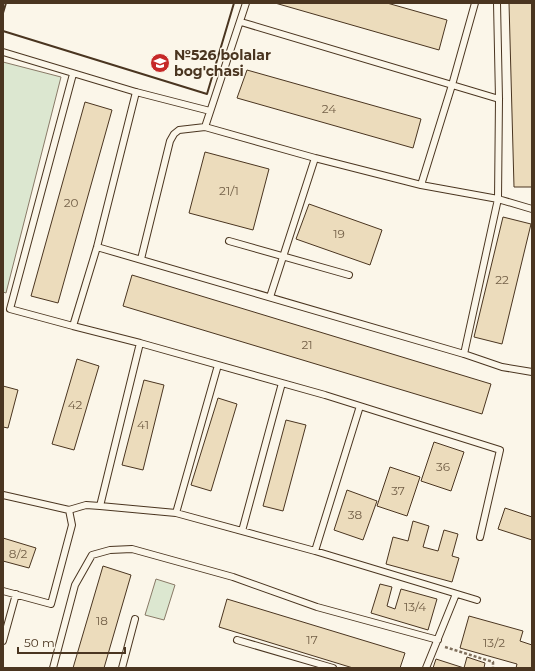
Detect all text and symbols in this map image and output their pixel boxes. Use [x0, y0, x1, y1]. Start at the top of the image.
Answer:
place label: №526 bolalar bog'chasi [174, 46, 271, 80]
school or university icon: №526 bolalar bog'chasi [149, 52, 171, 74]
house number: 24 [322, 101, 336, 116]
house number: 21/1 [219, 183, 239, 198]
house number: 20 [64, 195, 78, 210]
house number: 19 [333, 226, 345, 241]
house number: 22 [495, 272, 509, 287]
house number: 21 [301, 337, 313, 352]
house number: 42 [68, 397, 83, 412]
house number: 41 [137, 417, 149, 432]
house number: 36 [436, 459, 450, 474]
house number: 37 [391, 483, 405, 498]
house number: 38 [348, 507, 363, 522]
house number: 8/2 [9, 546, 27, 561]
house number: 13/4 [404, 599, 426, 614]
house number: 18 [96, 613, 108, 628]
scale bar [18, 629, 125, 655]
house number: 17 [306, 632, 318, 647]
text: 50 m [24, 635, 55, 650]
house number: 13/2 [483, 635, 505, 650]

